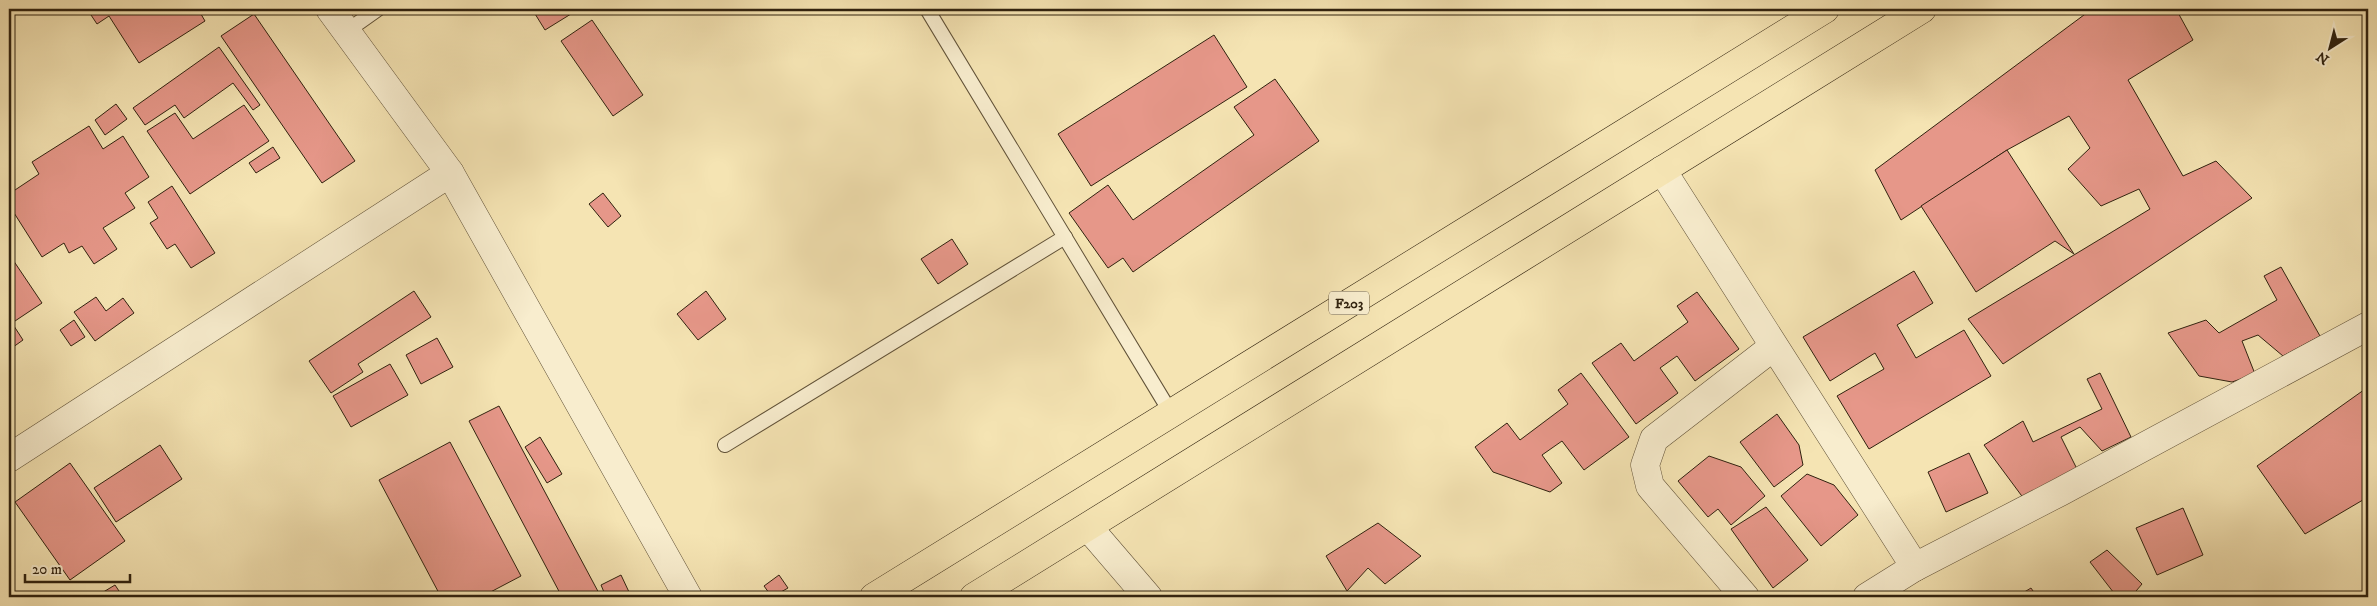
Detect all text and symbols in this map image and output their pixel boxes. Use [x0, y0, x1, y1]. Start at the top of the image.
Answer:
north arrow [2304, 22, 2354, 72]
text: N [2313, 47, 2333, 68]
road number: F203 [1329, 292, 1369, 314]
scale bar [25, 551, 130, 583]
text: 20 m [32, 560, 62, 579]

